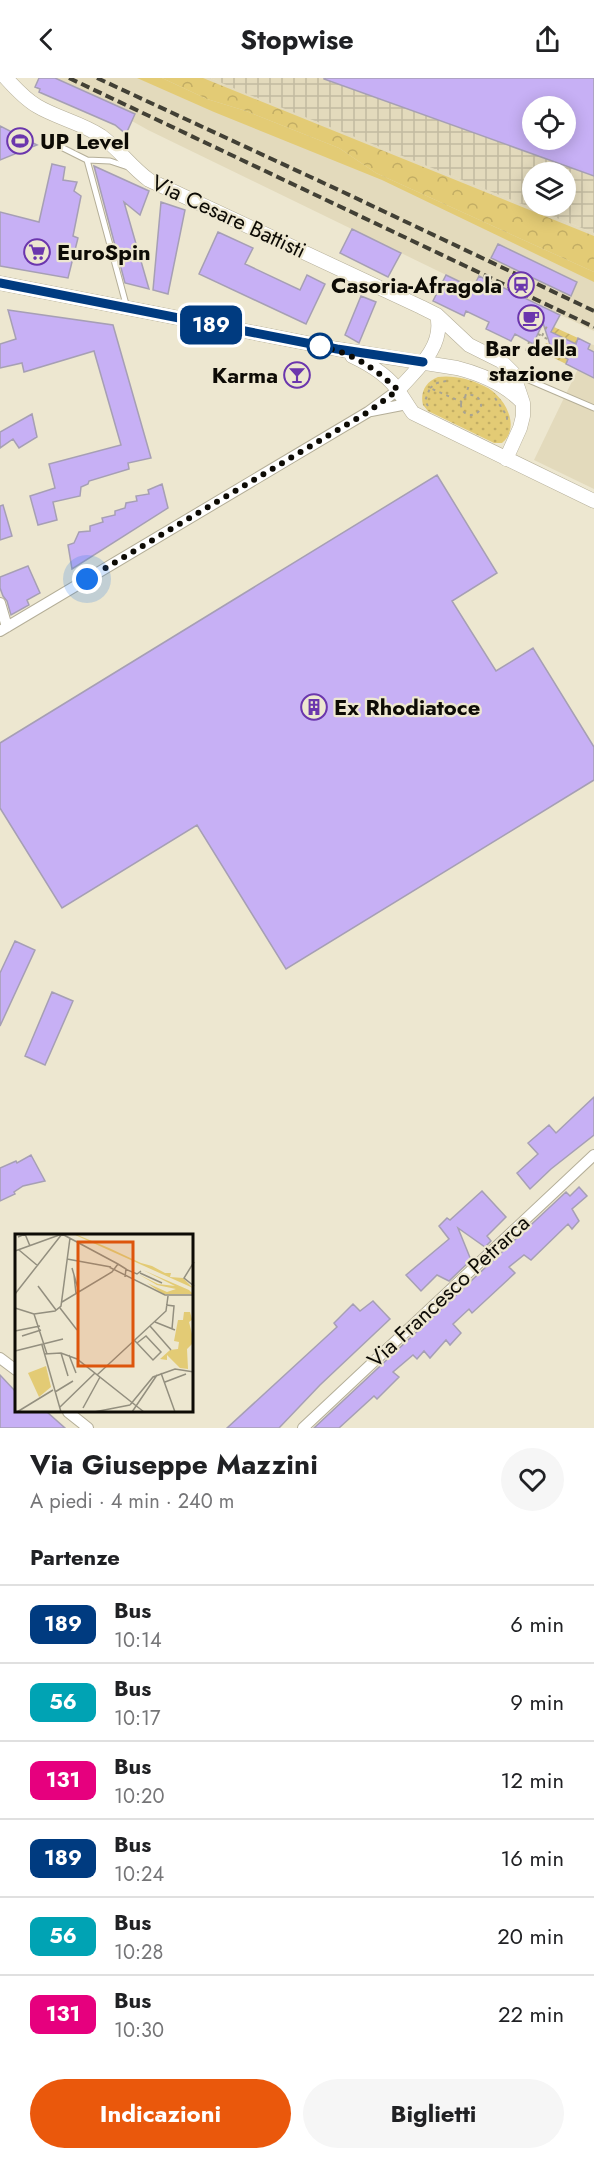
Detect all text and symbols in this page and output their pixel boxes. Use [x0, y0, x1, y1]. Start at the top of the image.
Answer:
text: Stopwise [240, 20, 354, 59]
icon: back [30, 23, 63, 56]
icon: share [531, 23, 564, 56]
map controls [522, 96, 576, 216]
button: locate [522, 96, 576, 150]
place label: UP Level [40, 125, 129, 157]
sports icon: UP Level [5, 126, 35, 156]
button: layers [522, 162, 576, 216]
street label: Via Cesare Battisti [146, 166, 312, 266]
place label: EuroSpin [57, 236, 151, 268]
supermarket icon: EuroSpin [22, 237, 52, 267]
place label: Casoria-Afragola [331, 269, 502, 301]
station icon: Casoria-Afragola [506, 270, 536, 300]
cafe icon: Bar della stazione [516, 303, 546, 333]
line badge: 189 [176, 306, 246, 344]
text: 189 [192, 310, 230, 340]
place label: Bar della stazione [485, 332, 577, 389]
unlabelled marker [307, 333, 333, 359]
place label: Karma [212, 359, 278, 391]
bar icon: Karma [282, 360, 312, 390]
your location [72, 564, 102, 594]
place label: Ex Rhodiatoce [334, 691, 480, 723]
building icon: Ex Rhodiatoce [299, 692, 329, 722]
street label: Via Francesco Petrarca [360, 1207, 536, 1375]
inset map [15, 1234, 194, 1413]
text: Via Giuseppe Mazzini [30, 1444, 318, 1485]
button: heart [501, 1448, 564, 1511]
text: A piedi · 4 min · 240 m [30, 1487, 234, 1516]
text: Partenze [30, 1541, 120, 1573]
text: Bus [114, 1594, 151, 1626]
text: 6 min [510, 1608, 564, 1640]
text: 189 [44, 1609, 82, 1639]
text: 10:14 [114, 1626, 162, 1655]
text: Bus [114, 1672, 151, 1704]
text: 9 min [510, 1686, 564, 1718]
text: 56 [49, 1687, 77, 1717]
text: 10:17 [114, 1704, 161, 1733]
text: Bus [114, 1750, 151, 1782]
text: 12 min [501, 1764, 564, 1796]
text: 131 [46, 1765, 80, 1795]
text: 10:20 [114, 1782, 164, 1811]
text: Bus [114, 1828, 151, 1860]
text: 16 min [500, 1842, 564, 1874]
text: 189 [44, 1843, 82, 1873]
text: 10:24 [114, 1860, 164, 1889]
text: Bus [114, 1906, 151, 1938]
text: 20 min [497, 1920, 564, 1952]
text: 56 [49, 1921, 77, 1951]
text: 10:28 [114, 1938, 163, 1967]
text: Bus [114, 1984, 151, 2016]
text: 22 min [498, 1998, 564, 2030]
text: 131 [46, 1999, 80, 2029]
text: 10:30 [114, 2016, 164, 2045]
button: Indicazioni [30, 2079, 291, 2148]
button: Biglietti [303, 2079, 564, 2148]

